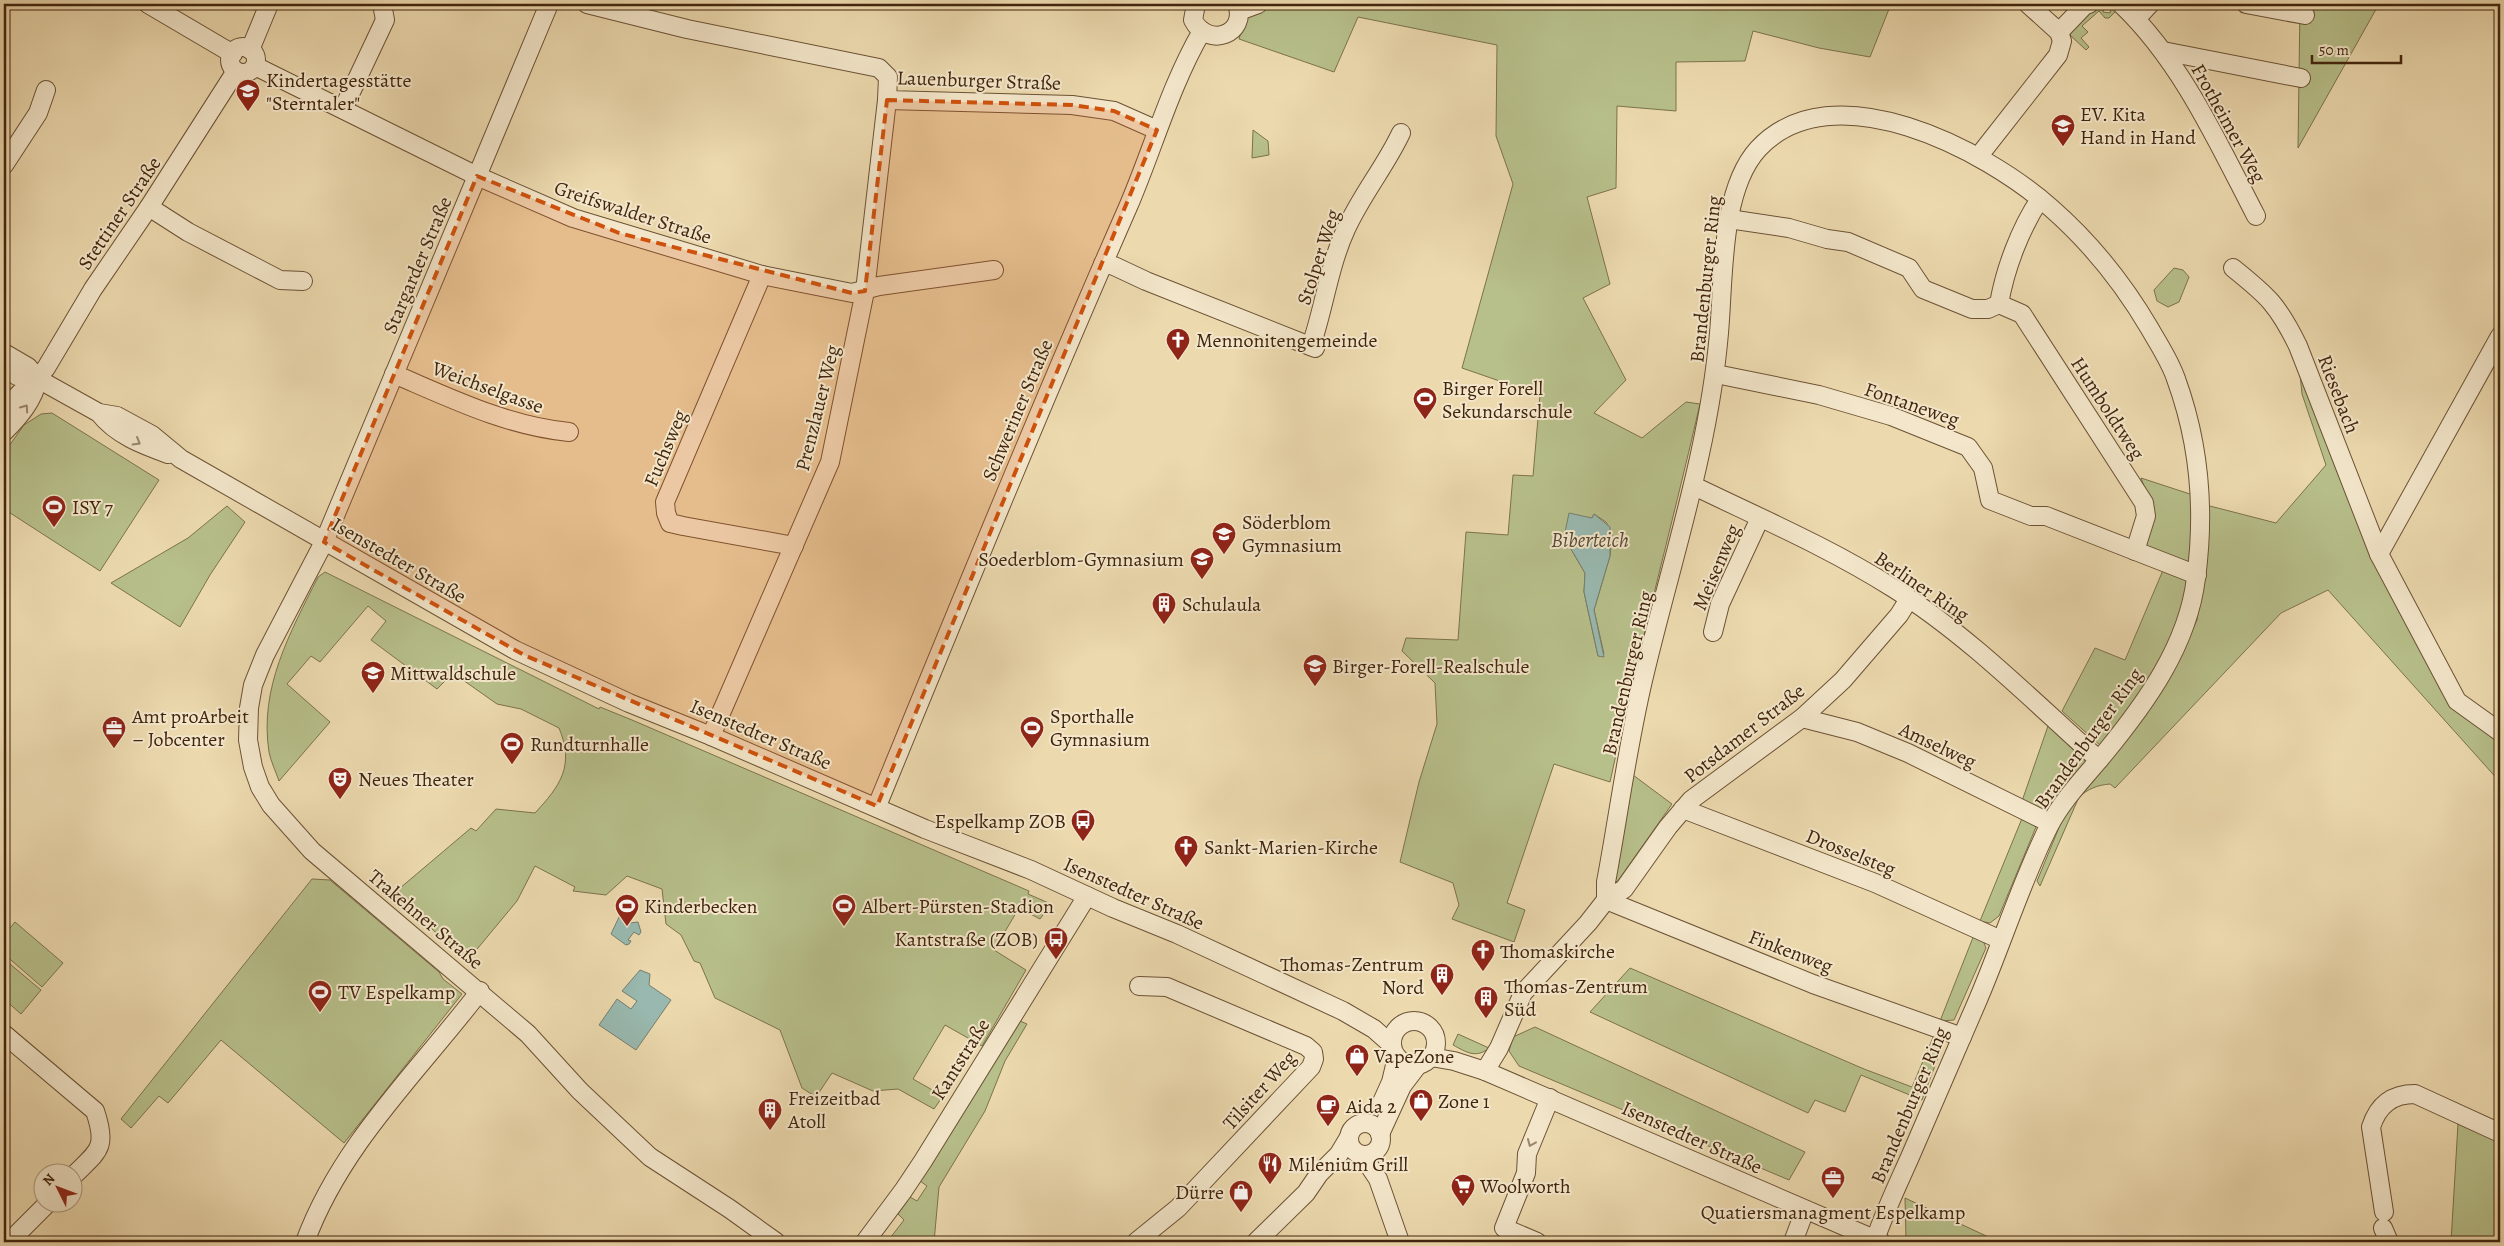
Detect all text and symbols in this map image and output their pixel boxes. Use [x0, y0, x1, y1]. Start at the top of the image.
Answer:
scale bar [2312, 32, 2400, 64]
text: 50 m [2319, 40, 2349, 60]
street label: Frotheimer Weg [2185, 59, 2272, 188]
street label: Lauenburger Straße [896, 64, 1062, 97]
place label: Kindertagesstätte "Sterntaler" [266, 67, 412, 117]
school or university icon: Kindertagesstätte "Sterntaler" [235, 78, 261, 112]
place label: EV. Kita Hand in Hand [2080, 101, 2196, 151]
school or university icon: EV. Kita Hand in Hand [2050, 113, 2076, 147]
street label: Stettiner Straße [72, 151, 167, 275]
street label: Greifswalder Straße [551, 174, 715, 251]
street label: Stargarder Straße [376, 192, 459, 338]
street label: Brandenburger Ring [1683, 194, 1728, 364]
street label: Stolper Weg [1290, 206, 1347, 308]
church icon: Mennonitengemeinde [1165, 327, 1191, 361]
place label: Mennonitengemeinde [1196, 327, 1377, 354]
street label: Schweriner Straße [975, 335, 1059, 485]
street label: Prenzlauer Weg [789, 342, 846, 474]
street label: Riesebach [2311, 351, 2366, 438]
street label: Humboldtweg [2064, 352, 2151, 465]
street label: Weichselgasse [427, 354, 547, 420]
place label: Birger Forell Sekundarschule [1442, 375, 1572, 425]
street label: Fontaneweg [1861, 376, 1963, 433]
sports icon: Birger Forell Sekundarschule [1412, 386, 1438, 420]
one-way arrow [19, 404, 28, 414]
street label: Fuchsweg [637, 406, 694, 491]
one-way arrow [131, 435, 140, 445]
sports icon: ISY 7 [41, 494, 67, 528]
place label: ISY 7 [72, 494, 114, 521]
place label: Söderblom Gymnasium [1242, 509, 1342, 559]
street label: Isenstedter Straße [327, 511, 471, 610]
street label: Meisenweg [1686, 520, 1747, 614]
school or university icon: Söderblom Gymnasium [1211, 521, 1237, 555]
water label: Biberteich [1551, 526, 1629, 554]
street label: Berliner Ring [1869, 545, 1974, 628]
place label: Soederblom-Gymnasium [978, 546, 1184, 573]
school or university icon: Soederblom-Gymnasium [1189, 546, 1215, 580]
street label: Brandenburger Ring [1595, 588, 1660, 758]
building icon: Schulaula [1151, 591, 1177, 625]
place label: Schulaula [1182, 591, 1262, 618]
school or university icon: Birger-Forell-Realschule [1302, 653, 1328, 687]
place label: Birger-Forell-Realschule [1332, 653, 1529, 680]
school or university icon: Mittwaldschule [360, 660, 386, 694]
place label: Mittwaldschule [390, 660, 516, 687]
street label: Brandenburger Ring [2028, 662, 2149, 814]
street label: Potsdamer Straße [1678, 678, 1810, 789]
street label: Isenstedter Straße [686, 693, 836, 776]
place label: Amt proArbeit – Jobcenter [131, 703, 249, 753]
place label: Sporthalle Gymnasium [1050, 703, 1150, 753]
office icon: Amt proArbeit – Jobcenter [101, 715, 127, 749]
sports icon: Sporthalle Gymnasium [1019, 715, 1045, 749]
street label: Amselweg [1894, 715, 1981, 775]
sports icon: Rundturnhalle [499, 731, 525, 765]
place label: Rundturnhalle [530, 731, 649, 758]
theatre icon: Neues Theater [327, 766, 353, 800]
place label: Neues Theater [358, 766, 474, 793]
place label: Espelkamp ZOB [935, 808, 1066, 835]
bus stop icon: Espelkamp ZOB [1070, 808, 1096, 842]
street label: Drosselsteg [1802, 822, 1900, 883]
church icon: Sankt-Marien-Kirche [1173, 834, 1199, 868]
place label: Sankt-Marien-Kirche [1204, 834, 1378, 861]
street label: Isenstedter Straße [1059, 850, 1208, 937]
street label: Trakehner Straße [362, 863, 489, 976]
sports icon: Kinderbecken [614, 893, 640, 927]
place label: Kinderbecken [644, 893, 758, 920]
sports icon: Albert-Pürsten-Stadion [831, 893, 857, 927]
place label: Albert-Pürsten-Stadion [861, 893, 1054, 920]
street label: Finkenweg [1745, 923, 1837, 980]
place label: Kantstraße (ZOB) [894, 926, 1038, 953]
bus stop icon: Kantstraße (ZOB) [1043, 926, 1069, 960]
church icon: Thomaskirche [1470, 938, 1496, 972]
place label: Thomaskirche [1500, 938, 1615, 965]
place label: Thomas-Zentrum Nord [1280, 951, 1424, 1001]
building icon: Thomas-Zentrum Nord [1429, 962, 1455, 996]
place label: Thomas-Zentrum Süd [1504, 973, 1648, 1023]
sports icon: TV Espelkamp [307, 979, 333, 1013]
place label: TV Espelkamp [338, 979, 455, 1006]
building icon: Thomas-Zentrum Süd [1473, 985, 1499, 1019]
street label: Kantstraße [925, 1013, 996, 1105]
street label: Brandenburger Ring [1864, 1023, 1955, 1188]
shop icon: VapeZone [1344, 1043, 1370, 1077]
place label: VapeZone [1373, 1043, 1454, 1070]
street label: Tilsiter Weg [1217, 1045, 1302, 1136]
place label: Freizeitbad Atoll [787, 1085, 881, 1135]
shop icon: Zone 1 [1408, 1088, 1434, 1122]
place label: Zone 1 [1438, 1088, 1490, 1115]
cafe icon: Aida 2 [1315, 1093, 1341, 1127]
place label: Aida 2 [1345, 1093, 1397, 1120]
street label: Isenstedter Straße [1617, 1094, 1766, 1181]
building icon: Freizeitbad Atoll [757, 1097, 783, 1131]
one-way arrow [1527, 1138, 1538, 1147]
restaurant icon: Milenium Grill [1257, 1151, 1283, 1185]
place label: Milenium Grill [1288, 1151, 1408, 1178]
north arrow [32, 1164, 82, 1214]
office icon: Quatiersmanagment Espelkamp [1820, 1165, 1846, 1199]
text: N [38, 1169, 59, 1190]
supermarket icon: Woolworth [1450, 1173, 1476, 1207]
place label: Woolworth [1479, 1173, 1571, 1200]
place label: Dürre [1175, 1179, 1224, 1206]
shop icon: Dürre [1228, 1179, 1254, 1213]
place label: Quatiersmanagment Espelkamp [1701, 1199, 1965, 1226]

